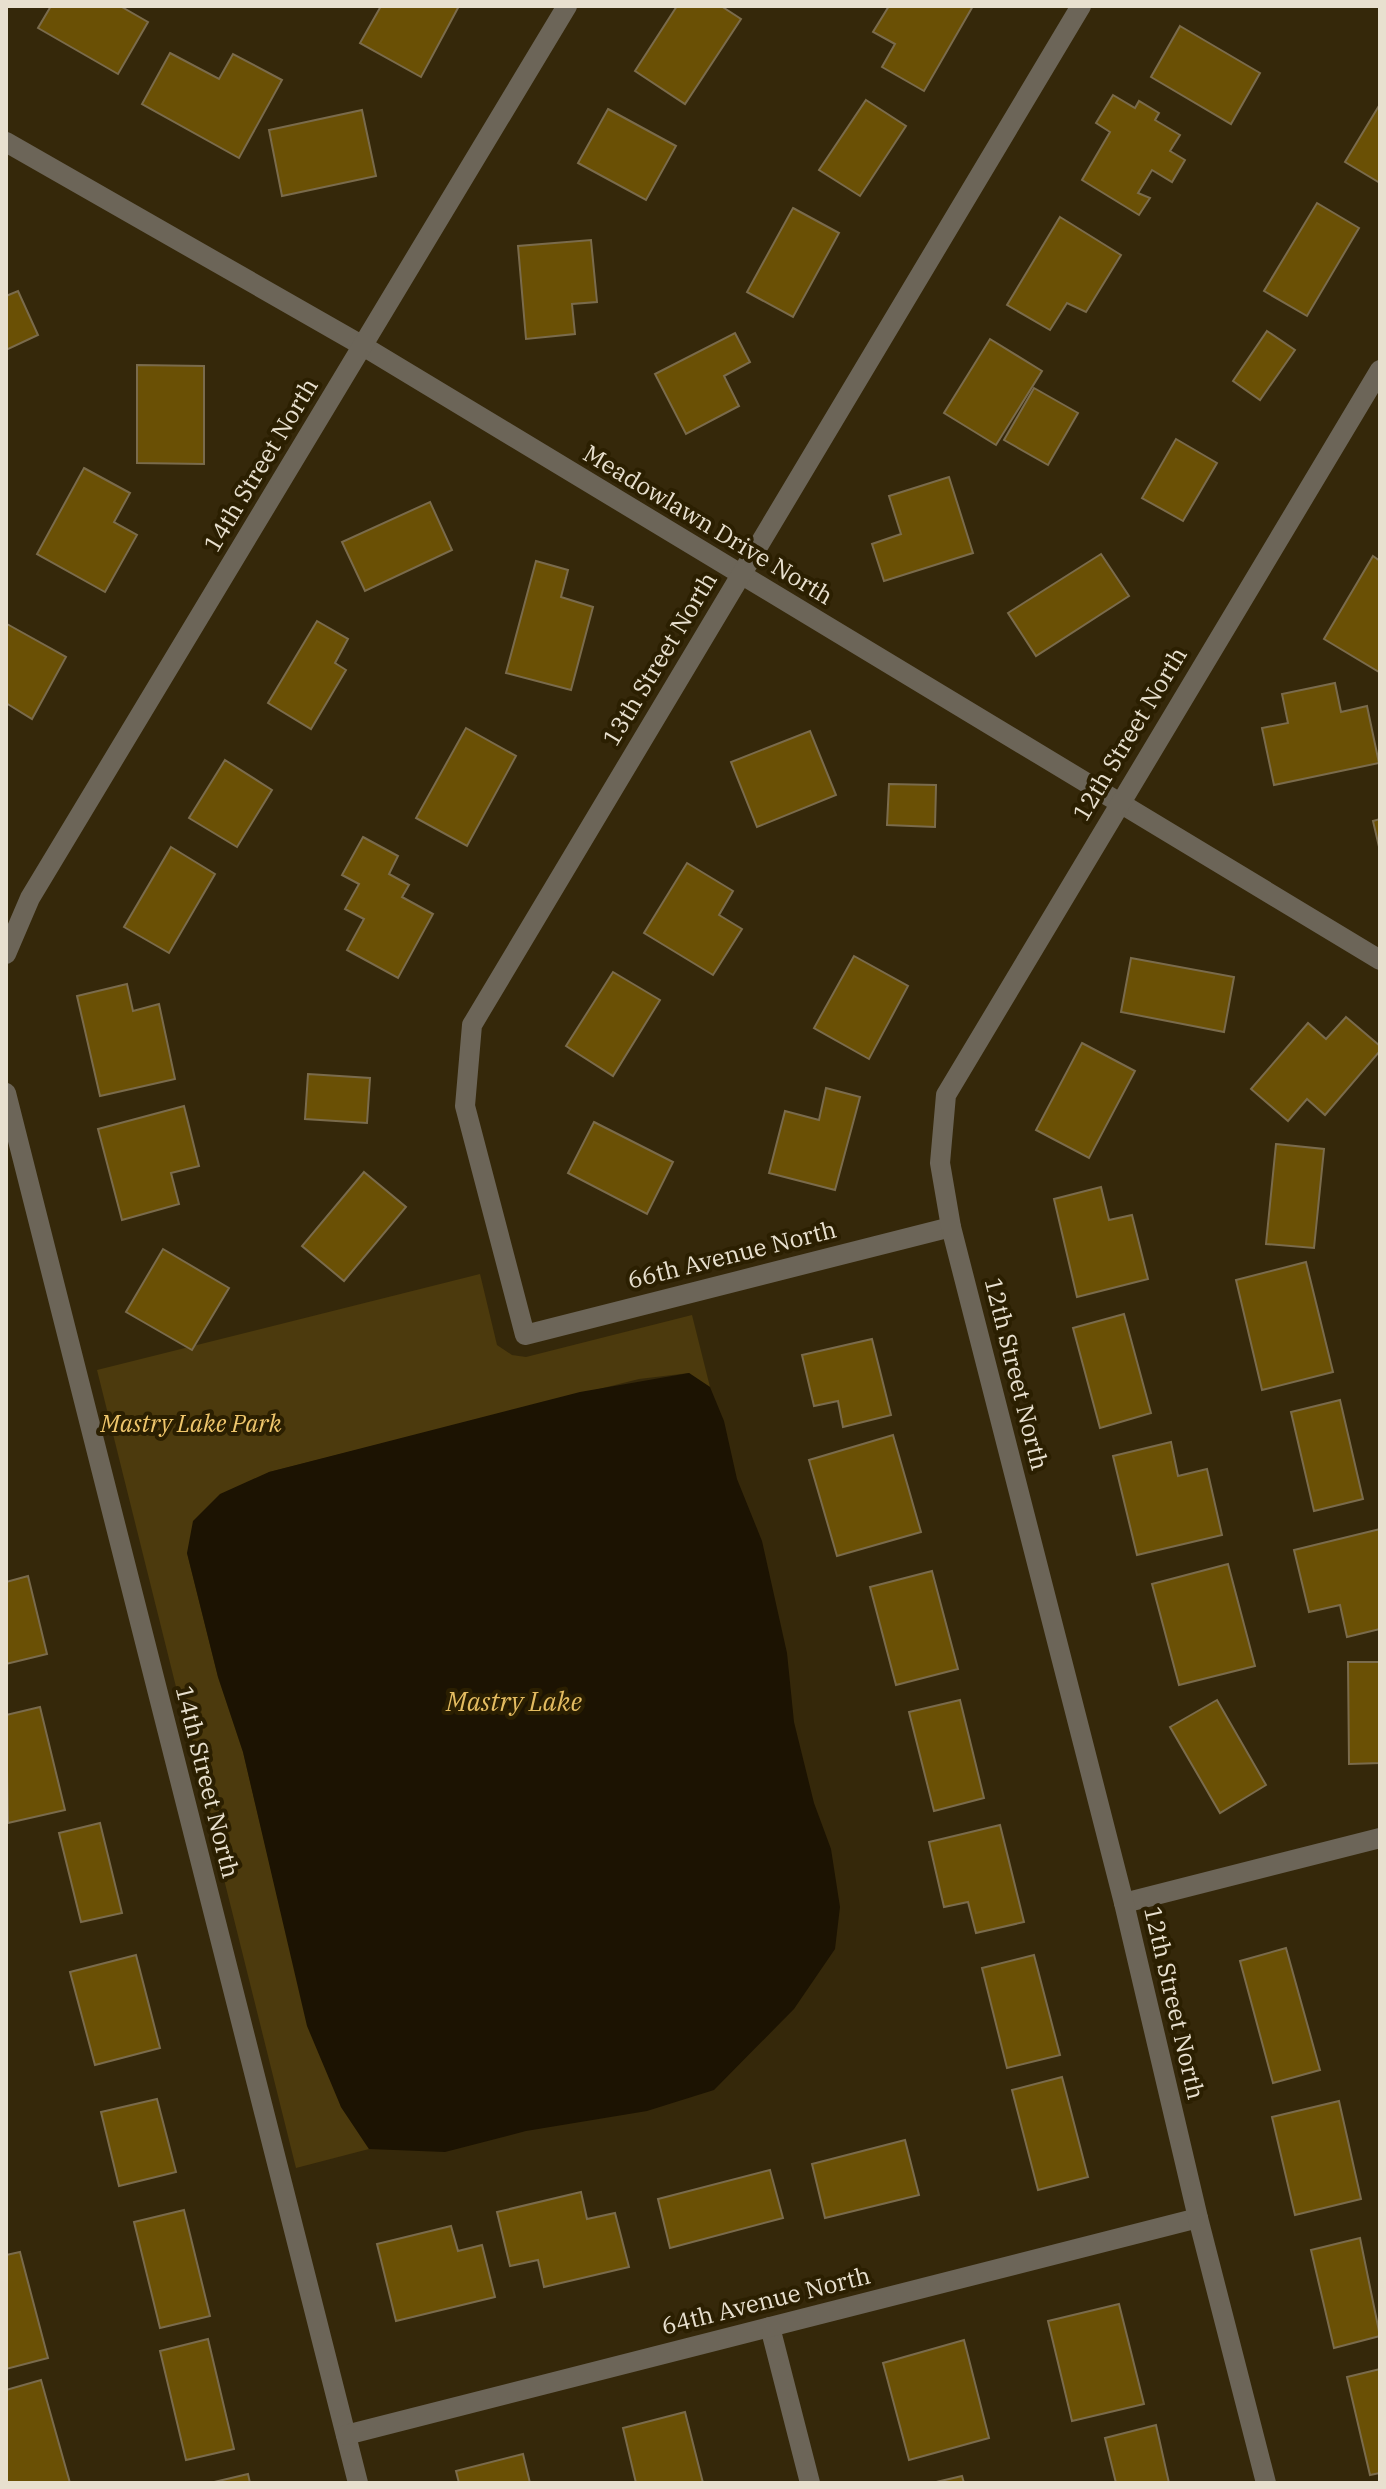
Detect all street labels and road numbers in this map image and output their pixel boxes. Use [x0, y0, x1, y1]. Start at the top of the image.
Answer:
street label: 14th Street North [196, 372, 325, 557]
street label: Meadowlawn Drive North [578, 437, 839, 612]
street label: 13th Street North [595, 566, 724, 751]
street label: 12th Street North [1065, 641, 1194, 826]
street label: 66th Avenue North [624, 1213, 840, 1295]
street label: 12th Street North [978, 1274, 1056, 1473]
street label: 14th Street North [169, 1682, 247, 1881]
street label: 12th Street North [1137, 1903, 1213, 2102]
street label: 64th Avenue North [658, 2259, 874, 2341]

